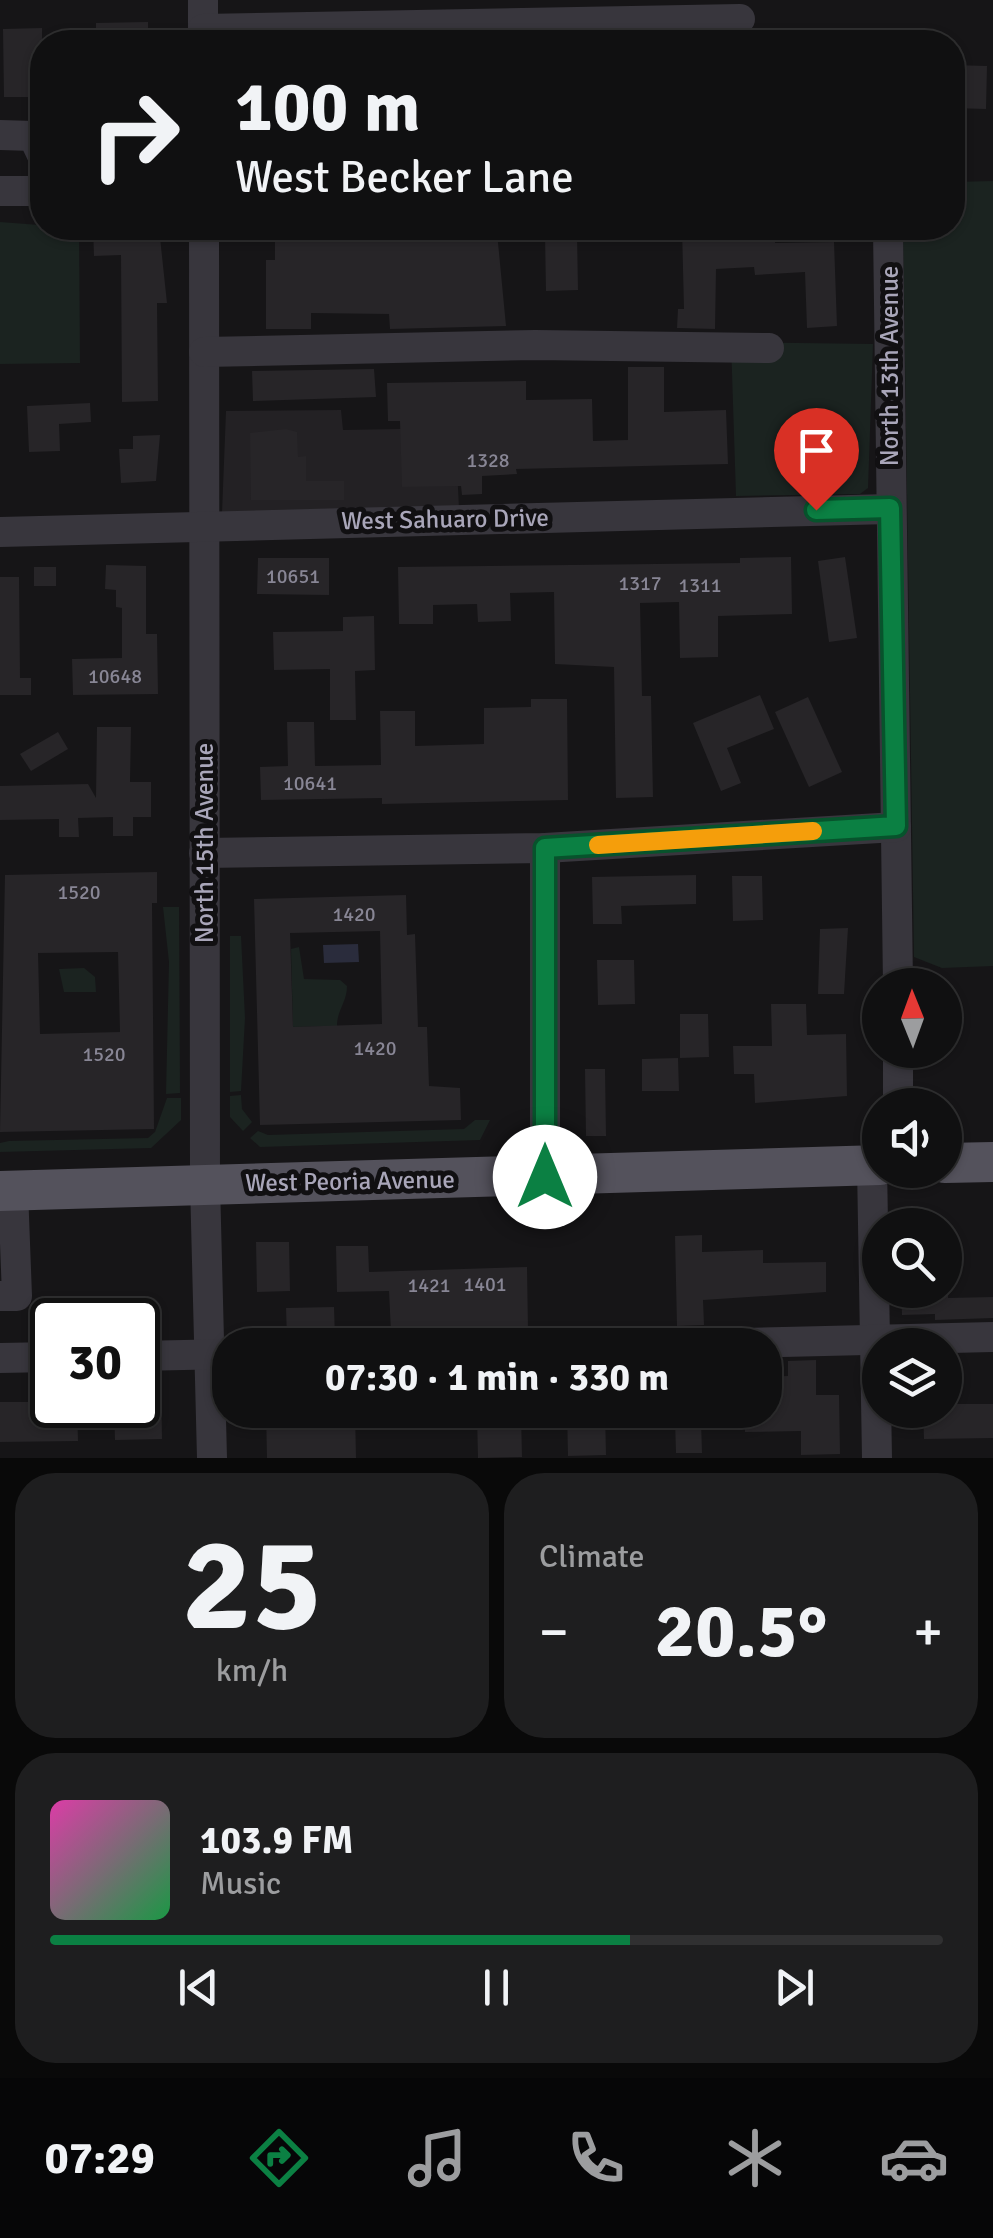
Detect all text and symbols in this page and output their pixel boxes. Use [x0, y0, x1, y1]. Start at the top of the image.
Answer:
text: 100 m [235, 64, 420, 150]
icon: right [70, 70, 200, 200]
text: West Becker Lane [235, 150, 574, 205]
street label: North 13th Avenue [874, 266, 905, 466]
pin [774, 408, 859, 511]
icon: arrive [789, 423, 844, 478]
house number: 1328 [466, 448, 510, 473]
street label: West Sahuaro Drive [341, 502, 549, 536]
house number: 10651 [266, 564, 320, 589]
house number: 1317 [618, 571, 662, 596]
house number: 1311 [678, 573, 722, 598]
house number: 10648 [88, 664, 142, 689]
street label: North 15th Avenue [189, 743, 220, 943]
house number: 10641 [283, 771, 337, 796]
house number: 1520 [57, 880, 101, 905]
house number: 1420 [332, 902, 376, 927]
north arrow [862, 968, 962, 1068]
map controls [862, 968, 962, 1428]
house number: 1420 [353, 1036, 397, 1061]
house number: 1520 [82, 1042, 126, 1067]
button: sound [862, 1088, 962, 1188]
position arrow [493, 1125, 597, 1229]
street label: West Peoria Avenue [245, 1164, 455, 1198]
button: search [862, 1208, 962, 1308]
house number: 1401 [463, 1272, 507, 1297]
house number: 1421 [407, 1273, 451, 1298]
speed limit sign: 30 [30, 1298, 160, 1428]
button: layers [862, 1328, 962, 1428]
text: 07:30 · 1 min · 330 m [325, 1354, 669, 1401]
text: 25 [182, 1506, 322, 1666]
text: Climate [539, 1537, 645, 1576]
text: 20.5° [655, 1585, 828, 1678]
text: − [539, 1598, 569, 1666]
text: + [913, 1598, 943, 1666]
text: km/h [216, 1651, 288, 1690]
text: 103.9 FM [200, 1817, 353, 1864]
text: Music [200, 1864, 281, 1903]
icon: previous [171, 1960, 226, 2015]
icon: pause [469, 1960, 524, 2015]
icon: next [767, 1960, 822, 2015]
icon: directions [244, 2123, 314, 2193]
icon: music [402, 2123, 472, 2193]
icon: phone [561, 2123, 631, 2193]
icon: climate [720, 2123, 790, 2193]
icon: car [879, 2123, 949, 2193]
text: 07:29 [44, 2131, 155, 2186]

